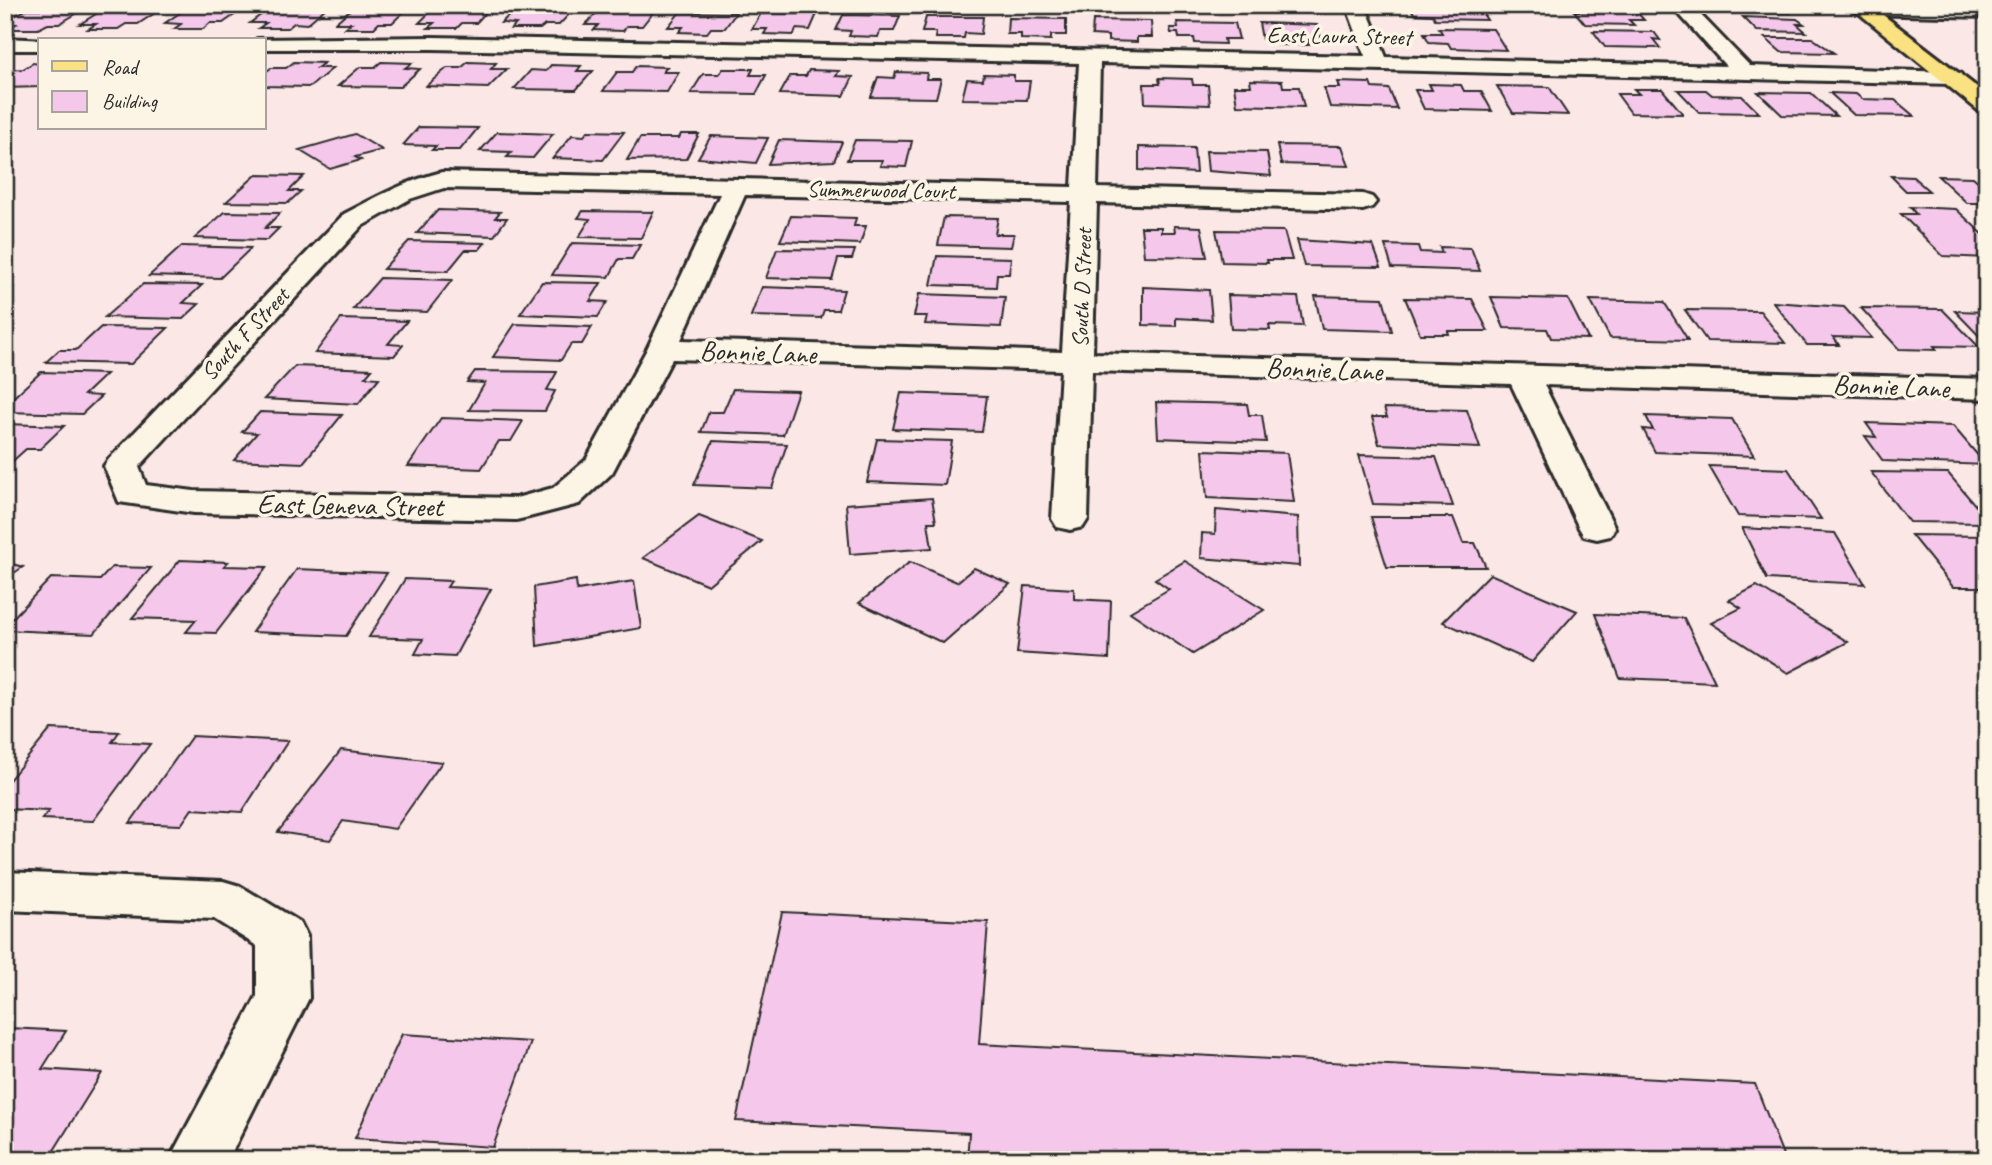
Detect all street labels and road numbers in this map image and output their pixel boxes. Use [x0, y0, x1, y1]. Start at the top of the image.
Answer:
street label: East Laura Street [1267, 20, 1415, 52]
street label: Summerwood Court [807, 174, 958, 206]
street label: South D Street [1065, 226, 1099, 348]
street label: South F Street [195, 280, 297, 387]
street label: Bonnie Lane [699, 332, 819, 372]
street label: Bonnie Lane [1265, 349, 1385, 389]
street label: Bonnie Lane [1832, 366, 1952, 406]
street label: East Geneva Street [257, 486, 446, 524]

